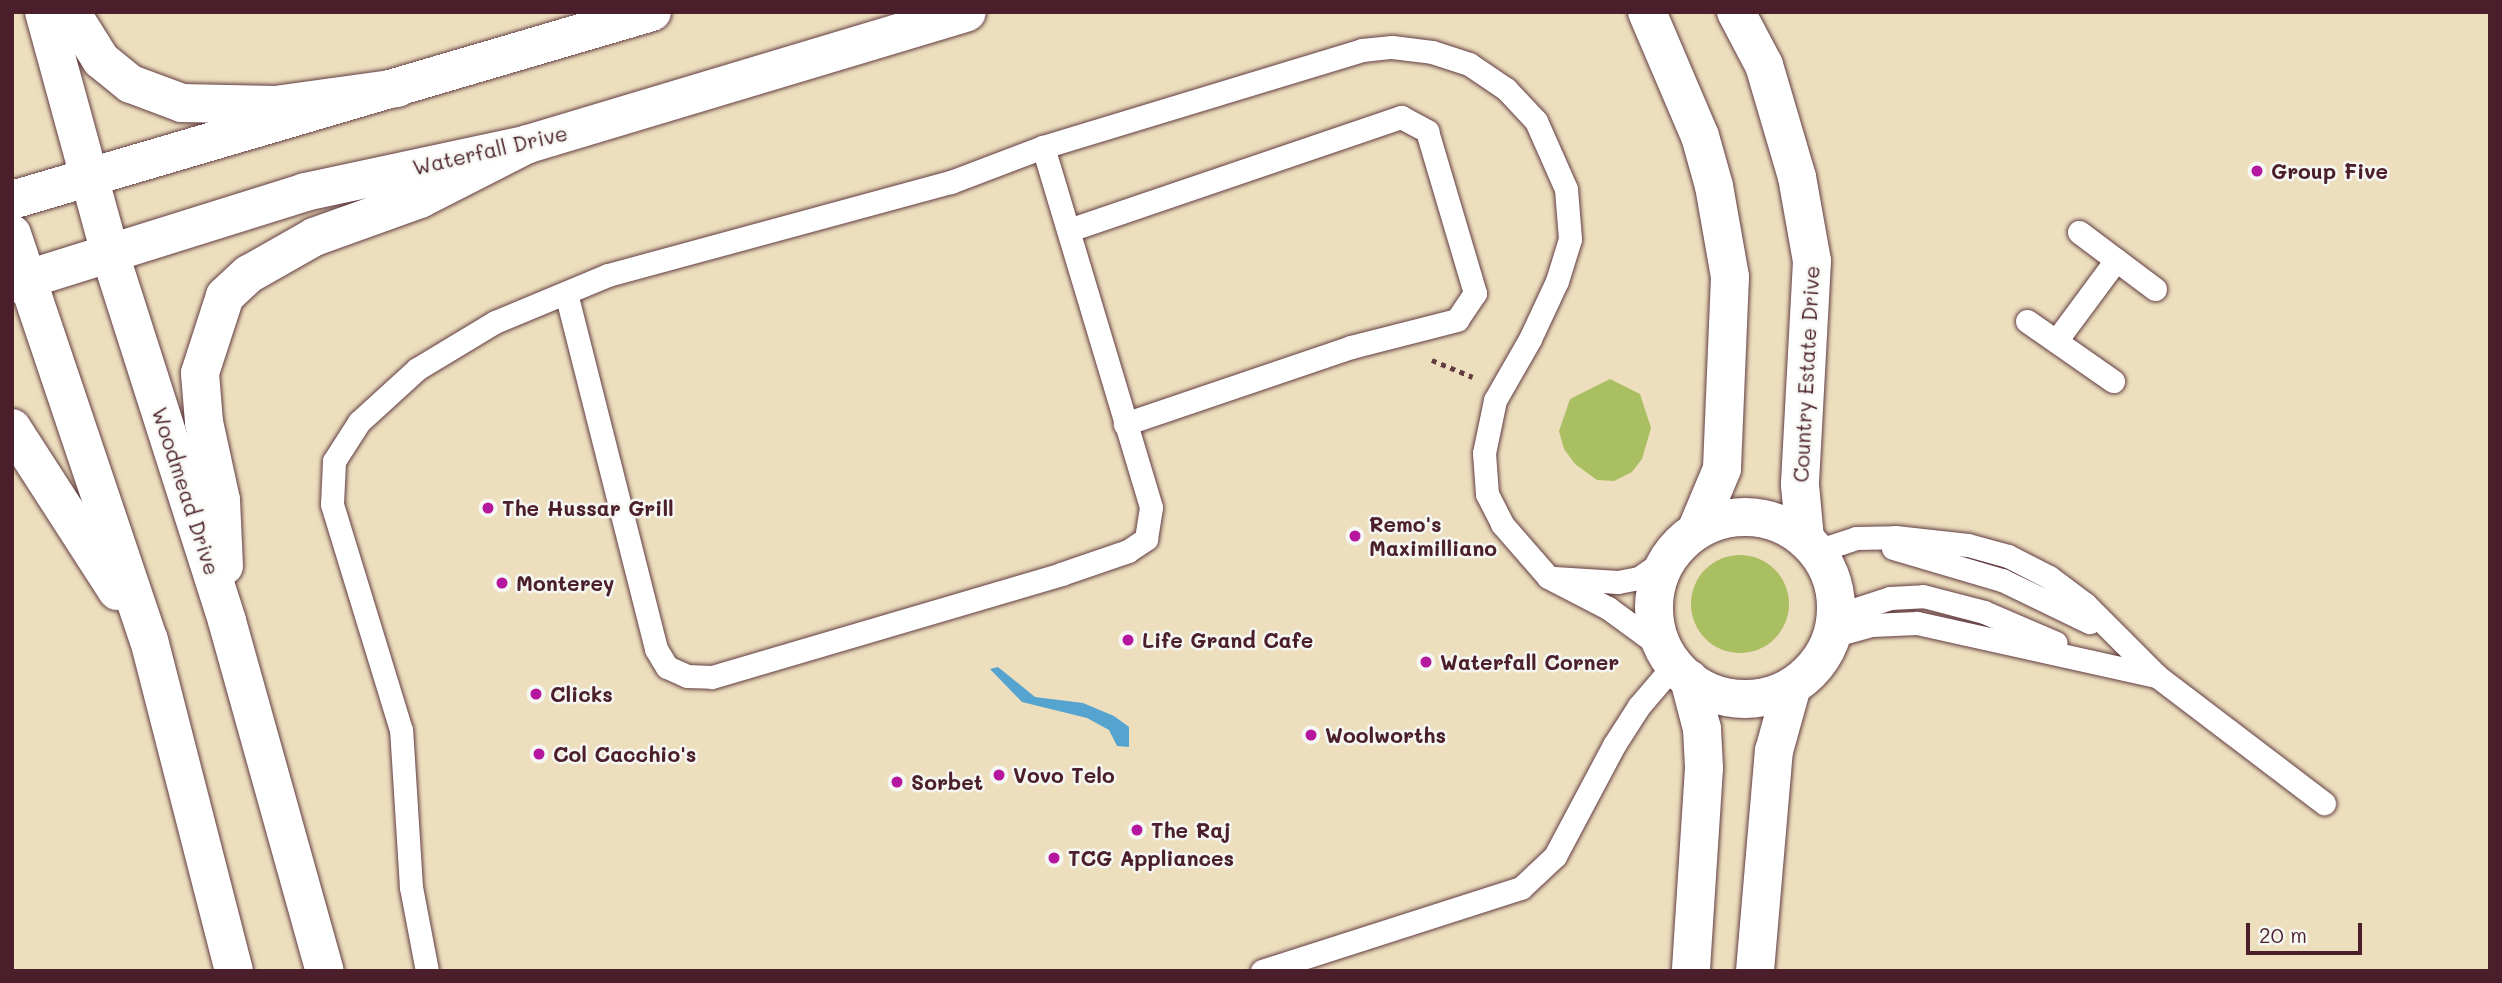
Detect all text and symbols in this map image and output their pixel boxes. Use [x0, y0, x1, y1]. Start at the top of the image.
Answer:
street label: Waterfall Drive [410, 120, 570, 180]
place label: Group Five [2271, 158, 2388, 184]
marker: Group Five [2249, 163, 2265, 179]
street label: Country Estate Drive [1788, 265, 1824, 483]
street label: Woodmead Drive [147, 404, 225, 578]
place label: The Hussar Grill [502, 495, 674, 521]
marker: The Hussar Grill [480, 500, 496, 516]
place label: Remo's Maximilliano [1369, 511, 1497, 561]
marker: Remo's Maximilliano [1347, 528, 1363, 544]
place label: Monterey [516, 570, 614, 596]
marker: Monterey [494, 575, 510, 591]
place label: Life Grand Cafe [1142, 627, 1313, 653]
marker: Life Grand Cafe [1120, 632, 1136, 648]
place label: Waterfall Corner [1440, 649, 1619, 675]
marker: Waterfall Corner [1418, 654, 1434, 670]
place label: Clicks [550, 681, 613, 707]
marker: Clicks [528, 686, 544, 702]
place label: Woolworths [1325, 722, 1446, 748]
marker: Woolworths [1303, 727, 1319, 743]
place label: Col Cacchio's [553, 741, 696, 767]
marker: Col Cacchio's [531, 746, 547, 762]
place label: Vovo Telo [1013, 762, 1115, 788]
marker: Vovo Telo [991, 767, 1007, 783]
place label: Sorbet [911, 769, 983, 795]
marker: Sorbet [889, 774, 905, 790]
place label: The Raj [1151, 817, 1231, 843]
marker: The Raj [1129, 822, 1145, 838]
place label: TCG Appliances [1068, 845, 1234, 871]
marker: TCG Appliances [1046, 850, 1062, 866]
scale bar [2250, 909, 2366, 953]
text: 20 m [2259, 921, 2307, 948]

